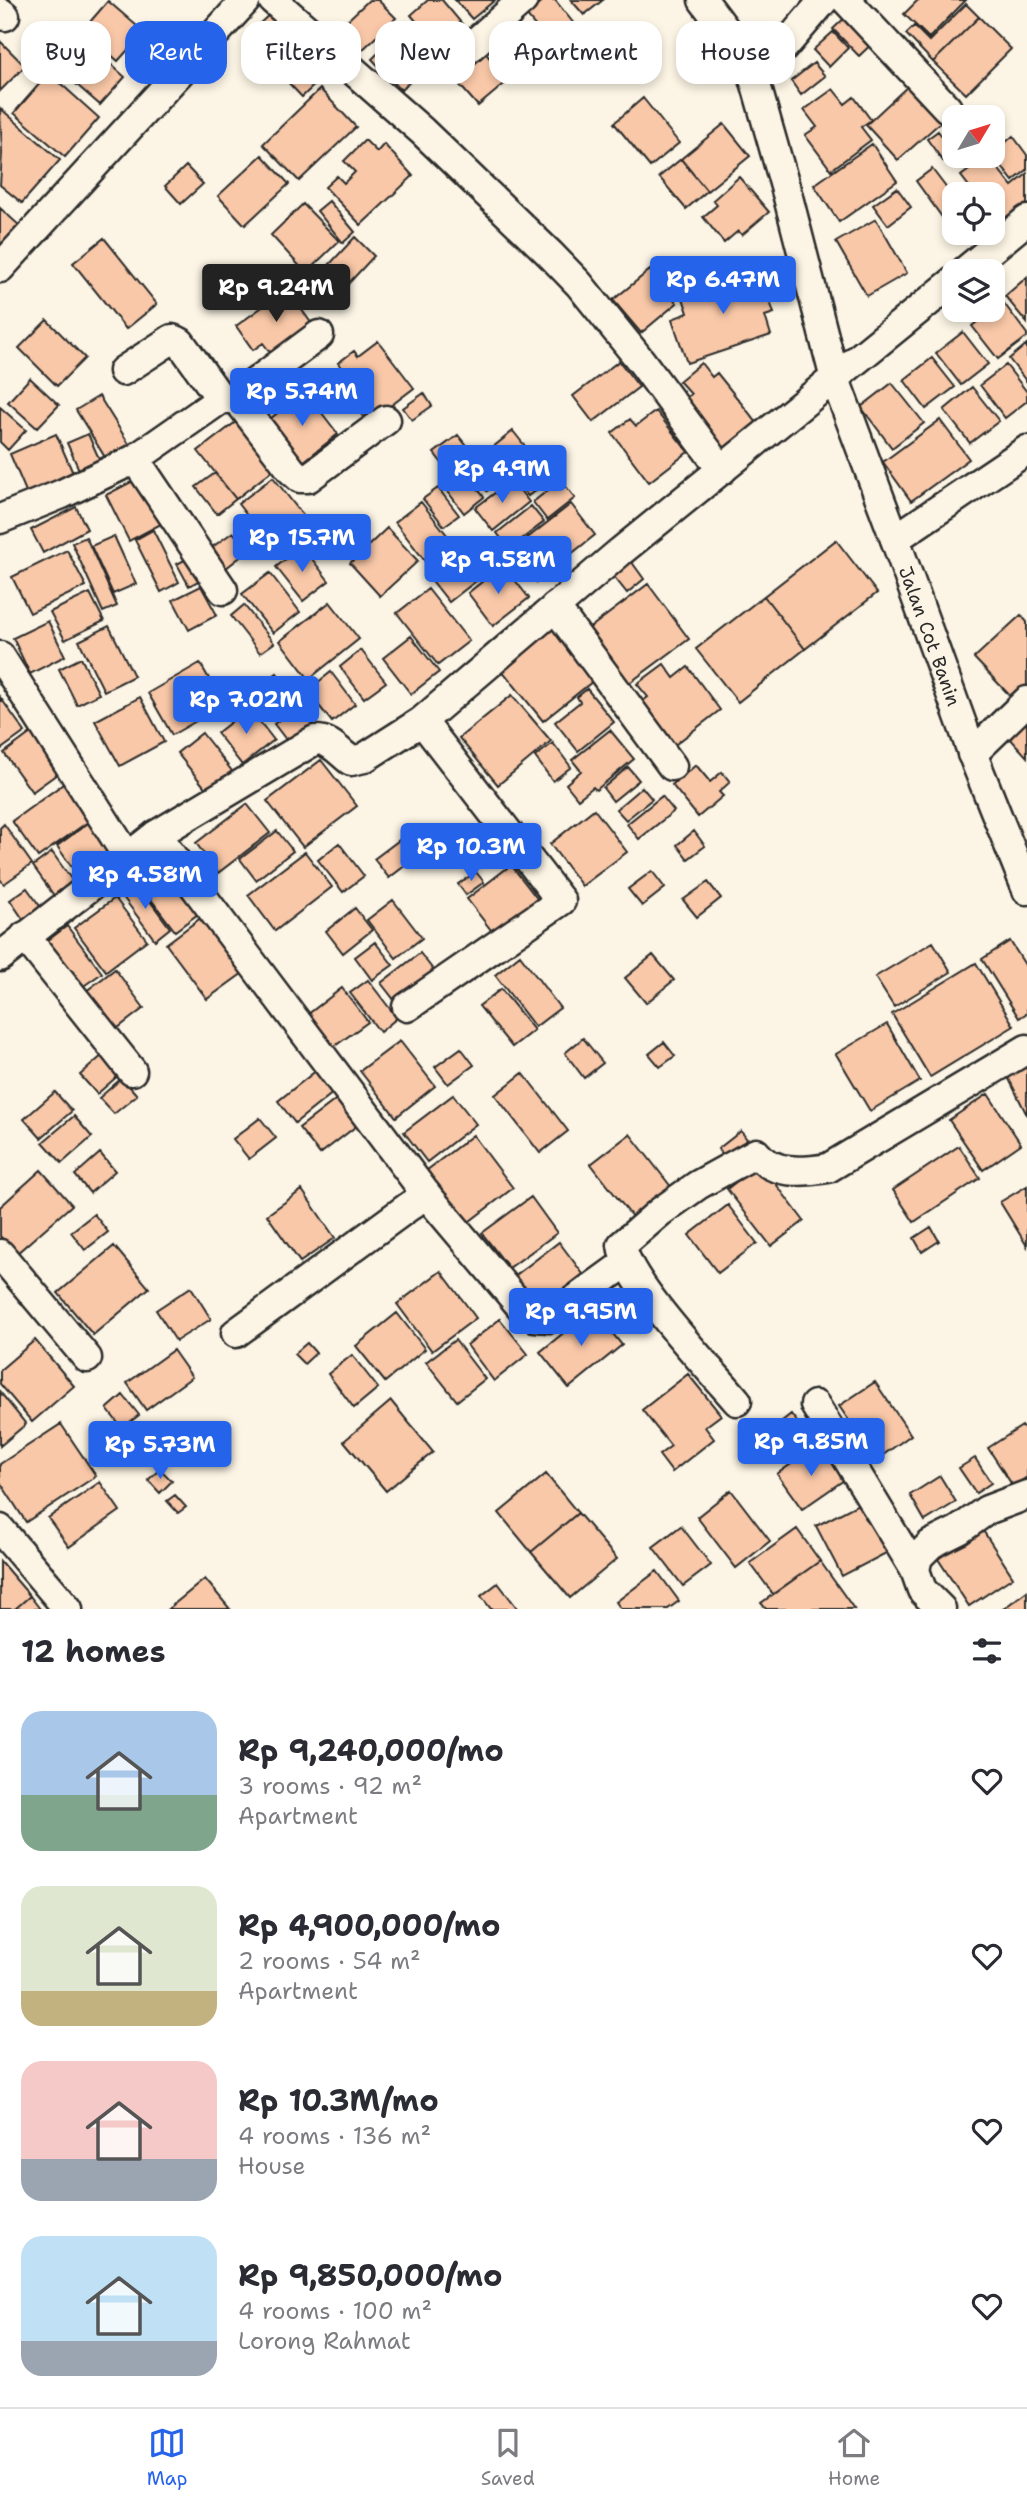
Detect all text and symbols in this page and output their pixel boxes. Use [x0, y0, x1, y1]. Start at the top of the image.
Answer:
chip: Buy [21, 21, 111, 84]
chip: Rent [125, 21, 227, 84]
chip: Filters [241, 21, 361, 84]
chip: New [375, 21, 475, 84]
chip: Apartment [489, 21, 662, 84]
chip: House [676, 21, 795, 84]
north arrow [942, 105, 1004, 168]
map controls [942, 105, 1005, 322]
button: locate [942, 182, 1005, 245]
pin: Rp 6.47M [651, 256, 795, 316]
button: layers [942, 259, 1005, 322]
pin: Rp 9.24M [204, 264, 348, 324]
text: Rp 6.47M [666, 264, 780, 294]
text: Rp 9.24M [218, 272, 334, 302]
pin: Rp 5.74M [230, 368, 374, 428]
text: Rp 5.74M [246, 376, 358, 406]
pin: Rp 4.9M [437, 446, 567, 505]
text: Rp 4.9M [454, 453, 550, 483]
pin: Rp 15.7M [230, 514, 374, 574]
text: Rp 15.7M [249, 522, 355, 552]
pin: Rp 9.58M [426, 536, 570, 596]
text: Rp 9.58M [440, 544, 556, 574]
street label: Jalan Cot Banin [893, 563, 966, 710]
pin: Rp 7.02M [174, 676, 318, 736]
text: Rp 7.02M [189, 684, 303, 714]
pin: Rp 10.3M [399, 824, 543, 883]
text: Rp 10.3M [416, 831, 526, 861]
pin: Rp 4.58M [73, 852, 217, 911]
text: Rp 4.58M [88, 859, 202, 889]
pin: Rp 9.95M [509, 1288, 653, 1348]
text: Rp 9.95M [525, 1296, 637, 1326]
pin: Rp 9.85M [739, 1418, 883, 1478]
pin: Rp 5.73M [88, 1422, 232, 1481]
text: Rp 9.85M [754, 1426, 868, 1456]
text: Rp 5.73M [104, 1429, 216, 1459]
text: 12 homes [21, 1631, 165, 1672]
icon: filters [968, 1632, 1006, 1670]
text: Rp 9,240,000/mo [238, 1730, 504, 1771]
icon: home [77, 1739, 161, 1823]
icon: heart [968, 1762, 1006, 1800]
text: 3 rooms · 92 m² [238, 1771, 422, 1801]
text: Apartment [238, 1801, 358, 1831]
text: Rp 4,900,000/mo [238, 1905, 501, 1946]
icon: home [77, 1914, 161, 1998]
icon: heart [968, 1937, 1006, 1975]
text: 2 rooms · 54 m² [238, 1946, 421, 1976]
text: Apartment [238, 1976, 358, 2006]
text: Rp 10.3M/mo [238, 2080, 439, 2121]
icon: home [77, 2089, 161, 2173]
icon: heart [968, 2112, 1006, 2150]
text: 4 rooms · 136 m² [238, 2121, 431, 2151]
text: House [238, 2151, 306, 2181]
text: Rp 9,850,000/mo [238, 2255, 503, 2296]
icon: home [77, 2264, 161, 2348]
icon: heart [968, 2287, 1006, 2325]
text: 4 rooms · 100 m² [238, 2296, 432, 2326]
text: Lorong Rahmat [238, 2326, 411, 2356]
tab: Map [147, 2424, 187, 2491]
tab: Saved [481, 2424, 535, 2491]
tab: Home [828, 2424, 880, 2491]

